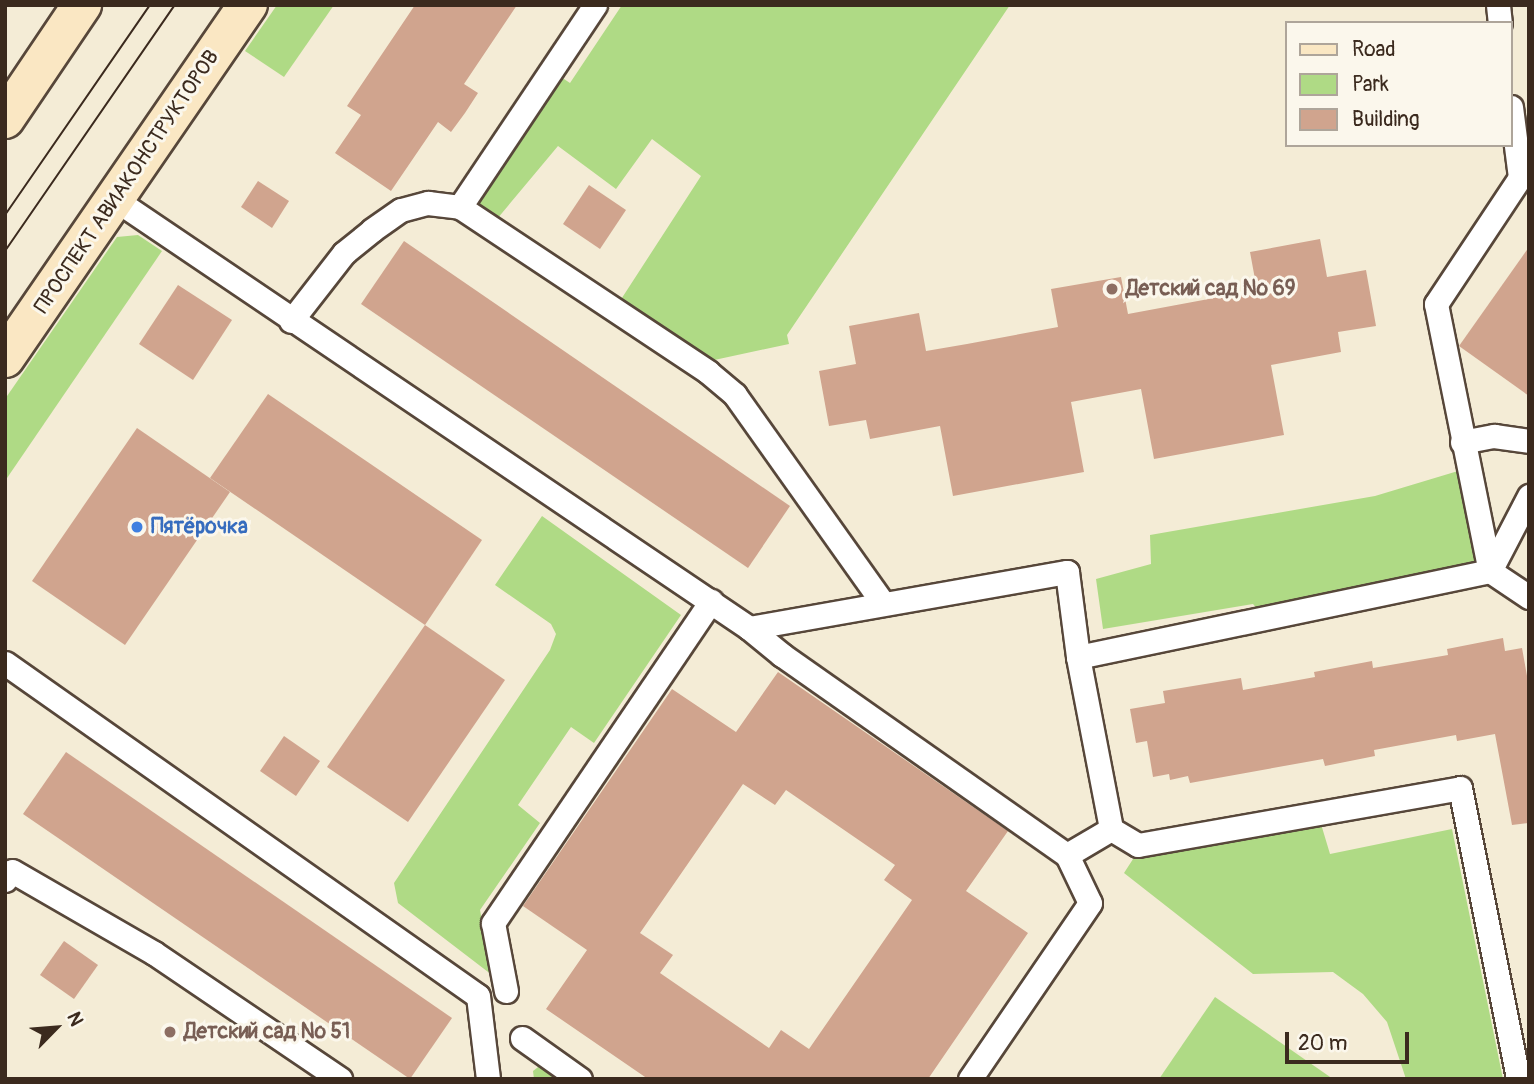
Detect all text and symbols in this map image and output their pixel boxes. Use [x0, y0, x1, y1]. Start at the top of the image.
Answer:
legend [1286, 21, 1513, 147]
text: Road [1352, 36, 1396, 63]
street label: ПРОСПЕКТ АВИАКОНСТРУКТОРОВ [29, 46, 225, 318]
text: Park [1352, 71, 1389, 98]
text: Building [1352, 106, 1419, 133]
place label: Детский сад № 69 [1126, 276, 1296, 302]
marker: Детский сад № 69 [1104, 281, 1120, 297]
place label: Пятёрочка [151, 514, 248, 540]
marker: Пятёрочка [129, 519, 145, 535]
north arrow [21, 993, 91, 1063]
text: N [61, 1008, 89, 1030]
scale bar [1289, 1018, 1413, 1062]
place label: Детский сад № 51 [184, 1019, 350, 1045]
marker: Детский сад № 51 [162, 1024, 178, 1040]
text: 20 m [1298, 1030, 1347, 1057]

